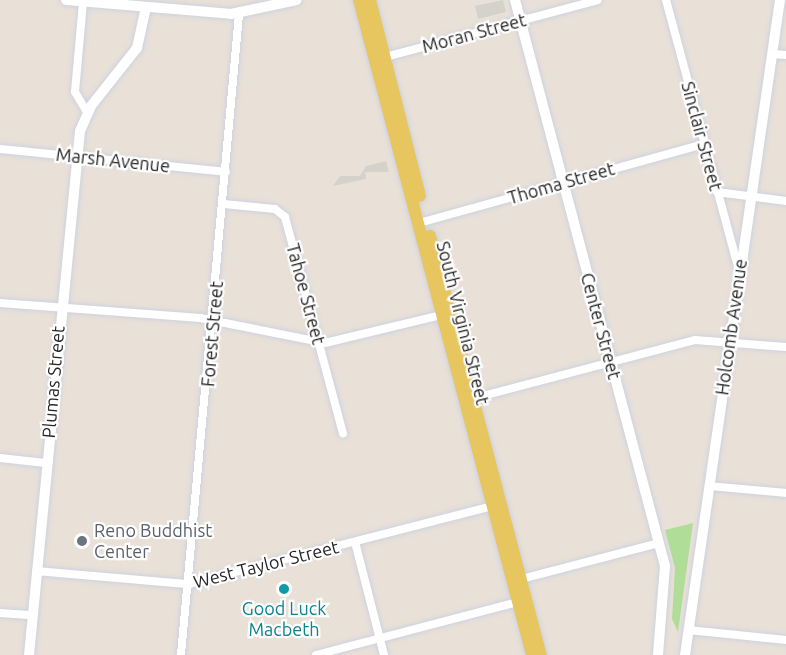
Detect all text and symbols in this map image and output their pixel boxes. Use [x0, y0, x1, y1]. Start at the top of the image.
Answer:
street label: Moran Street [420, 9, 528, 57]
street label: Sinclair Street [677, 79, 727, 193]
street label: Marsh Avenue [55, 143, 171, 177]
street label: Thoma Street [505, 157, 617, 209]
street label: South Virginia Street [432, 239, 494, 407]
street label: Tahoe Street [282, 241, 330, 347]
street label: Holcomb Avenue [711, 257, 751, 397]
street label: Center Street [576, 270, 626, 382]
street label: Forest Street [197, 280, 227, 388]
street label: Plumas Street [37, 325, 69, 439]
place label: Reno Buddhist Center [94, 520, 212, 562]
marker: Reno Buddhist Center [75, 534, 89, 548]
street label: West Taylor Street [191, 535, 341, 593]
marker: Good Luck Macbeth [277, 582, 291, 596]
place label: Good Luck Macbeth [242, 598, 326, 640]

